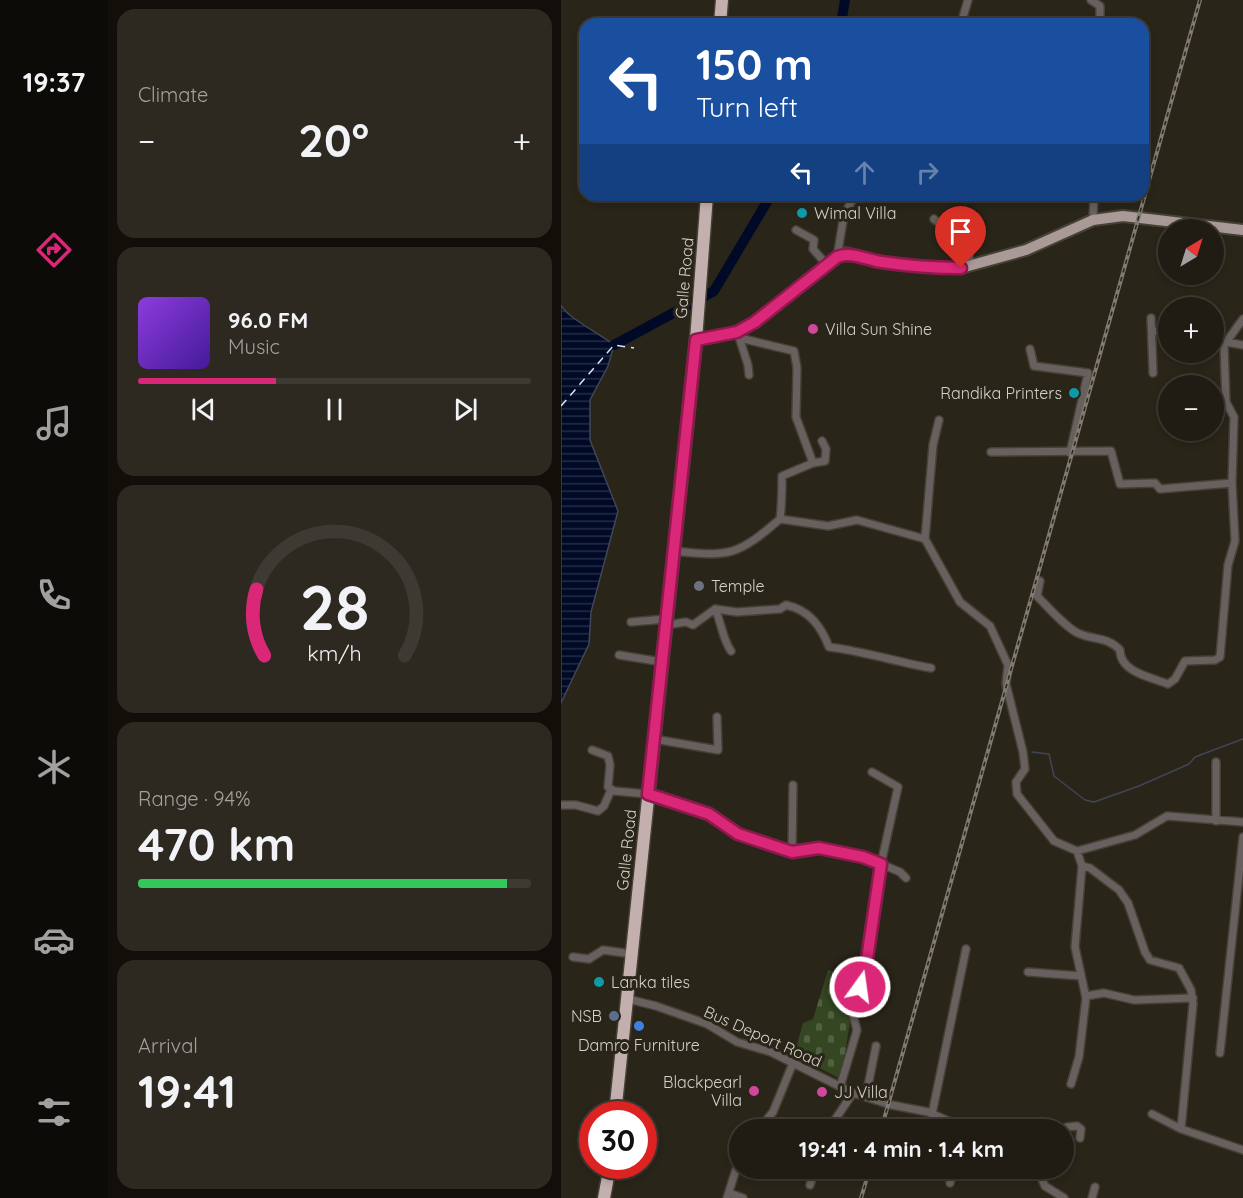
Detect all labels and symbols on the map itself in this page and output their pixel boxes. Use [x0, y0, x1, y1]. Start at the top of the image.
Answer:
place label: Wimal Villa [814, 203, 896, 223]
marker: Wimal Villa [795, 206, 809, 220]
pin [935, 206, 986, 268]
north arrow [1158, 219, 1224, 285]
street label: Galle Road [670, 237, 698, 319]
place label: Villa Sun Shine [825, 319, 932, 339]
marker: Villa Sun Shine [806, 322, 820, 336]
place label: Randika Printers [940, 383, 1062, 403]
marker: Randika Printers [1067, 386, 1081, 400]
place label: Temple [711, 576, 765, 596]
marker: Temple [692, 579, 706, 593]
street label: Galle Road [612, 808, 640, 892]
position arrow [828, 955, 892, 1019]
place label: Lanka tiles [611, 972, 690, 992]
marker: Lanka tiles [592, 975, 606, 989]
street label: Bus Deport Road [701, 1001, 825, 1071]
place label: NSB [571, 1006, 602, 1026]
marker: NSB [607, 1009, 621, 1023]
marker: Damro Furniture [632, 1019, 646, 1033]
place label: Damro Furniture [578, 1035, 700, 1055]
place label: Blackpearl Villa [663, 1072, 742, 1110]
place label: JJ Villa [834, 1082, 888, 1102]
marker: Blackpearl Villa [747, 1084, 761, 1098]
marker: JJ Villa [815, 1085, 829, 1099]
speed limit sign: 30 [579, 1101, 657, 1179]

